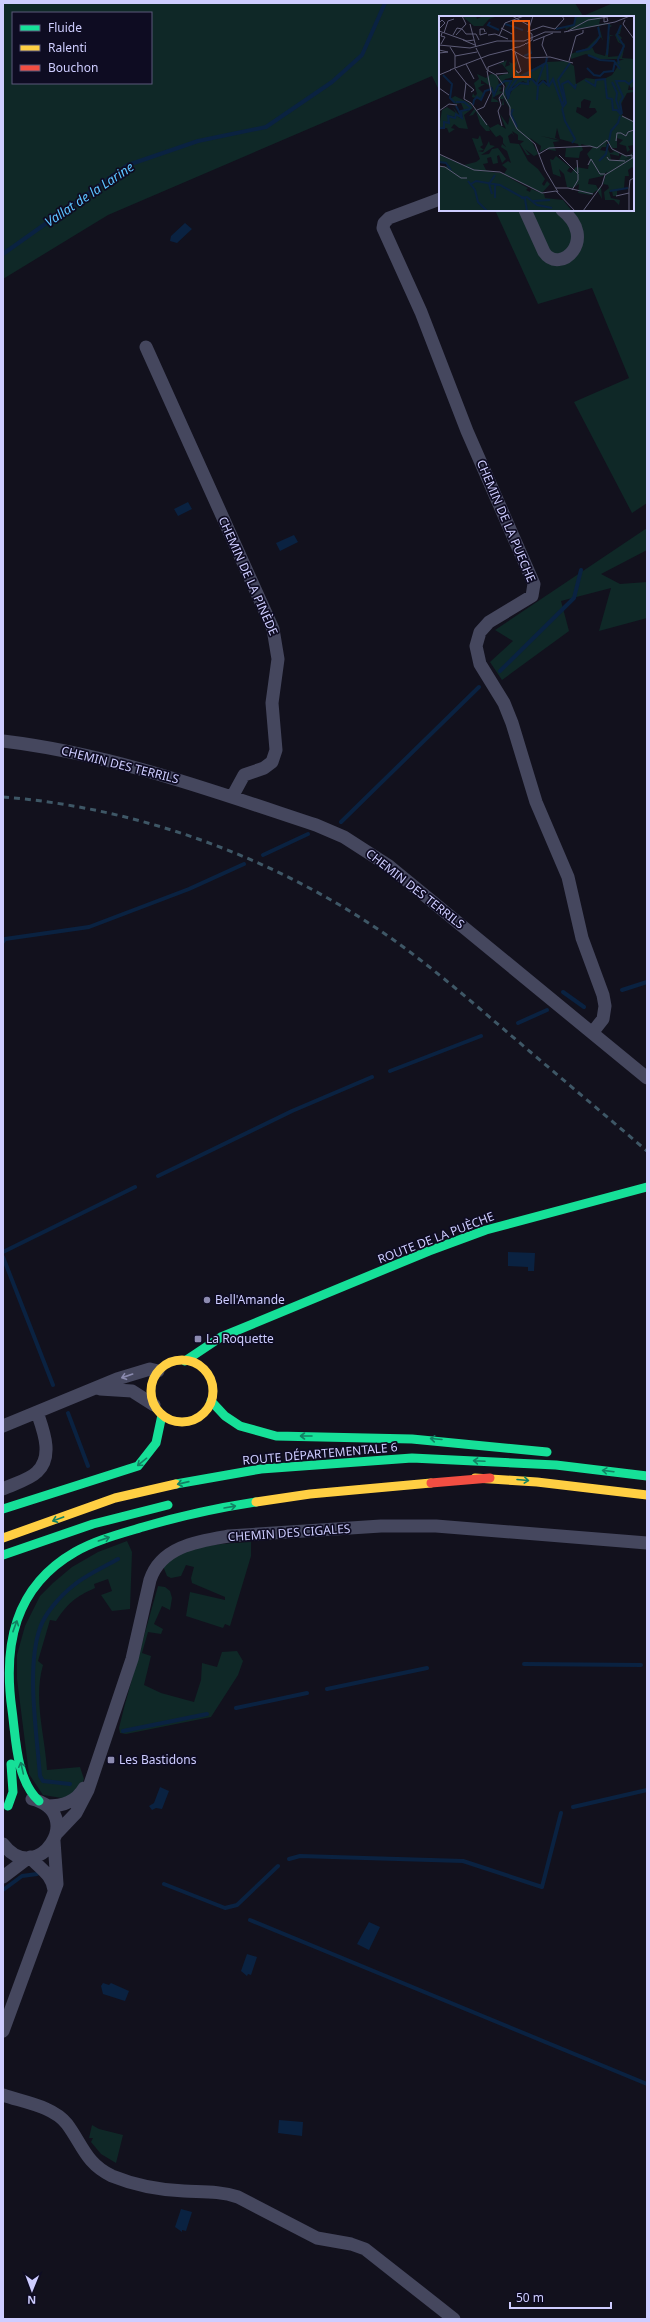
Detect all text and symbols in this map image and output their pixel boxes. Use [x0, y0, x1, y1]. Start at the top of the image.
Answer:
legend [12, 12, 152, 84]
inset map [439, 16, 634, 211]
text: Fluide [48, 19, 82, 36]
text: Ralenti [48, 39, 87, 56]
text: Bouchon [48, 59, 98, 76]
water label: Vallat de la Larine [41, 157, 137, 230]
street label: CHEMIN DE LA PUECHE [473, 457, 540, 585]
street label: CHEMIN DE LA PINÈDE [215, 514, 282, 638]
street label: CHEMIN DES TERRILS [60, 742, 181, 787]
street label: CHEMIN DES TERRILS [363, 845, 468, 933]
street label: ROUTE DE LA PUÈCHE [375, 1207, 497, 1268]
place label: Bell'Amande [215, 1291, 285, 1308]
marker: Bell'Amande [202, 1295, 212, 1305]
place label: La Roquette [206, 1330, 274, 1347]
marker: La Roquette [193, 1334, 203, 1344]
one-way arrow [120, 1373, 133, 1380]
one-way arrow [300, 1432, 313, 1440]
one-way arrow [430, 1436, 443, 1443]
street label: ROUTE DÉPARTEMENTALE 6 [242, 1438, 398, 1469]
one-way arrow [473, 1457, 486, 1465]
one-way arrow [137, 1458, 148, 1466]
one-way arrow [602, 1467, 615, 1475]
one-way arrow [516, 1477, 529, 1484]
one-way arrow [176, 1479, 189, 1487]
one-way arrow [223, 1503, 236, 1511]
one-way arrow [52, 1515, 64, 1523]
street label: CHEMIN DES CIGALES [227, 1520, 351, 1545]
one-way arrow [98, 1535, 111, 1542]
one-way arrow [11, 1621, 19, 1633]
place label: Les Bastidons [119, 1751, 197, 1768]
marker: Les Bastidons [106, 1755, 116, 1765]
one-way arrow [17, 1762, 25, 1775]
north arrow [12, 2270, 52, 2310]
scale bar [510, 2284, 611, 2310]
text: 50 m [516, 2289, 544, 2306]
text: N [27, 2293, 36, 2308]

